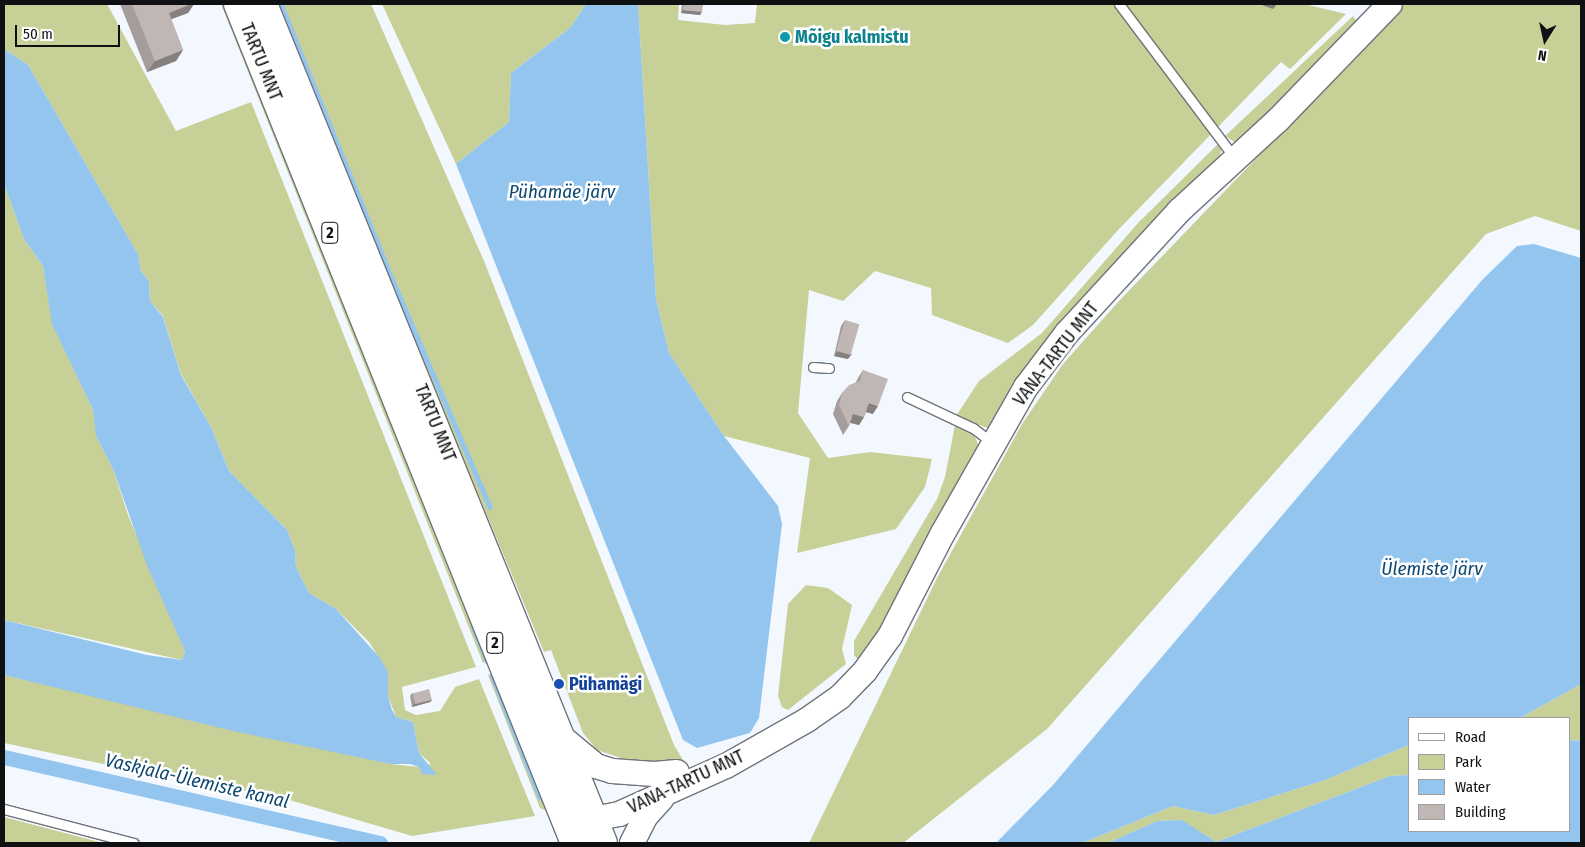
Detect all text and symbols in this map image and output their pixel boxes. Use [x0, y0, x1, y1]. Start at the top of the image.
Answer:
scale bar [18, 15, 122, 47]
north arrow [1520, 15, 1570, 65]
street label: TARTU MNT [236, 20, 286, 104]
text: 50 m [23, 25, 53, 43]
place label: Mõigu kalmistu [795, 26, 909, 48]
marker: Mõigu kalmistu [779, 31, 791, 43]
text: N [1537, 46, 1548, 64]
water label: Pühamäe järv [509, 181, 615, 203]
road number: 2 [321, 220, 339, 247]
street label: VANA-TARTU MNT [1009, 298, 1103, 410]
street label: TARTU MNT [410, 381, 460, 465]
water label: Ülemiste järv [1381, 558, 1483, 580]
road number: 2 [486, 630, 504, 656]
place label: Pühamägi [569, 673, 642, 695]
marker: Pühamägi [553, 678, 565, 690]
legend [1408, 717, 1570, 832]
text: Road [1455, 728, 1486, 746]
street label: VANA-TARTU MNT [624, 746, 748, 818]
water label: Vaskjala-Ülemiste kanal [103, 749, 291, 813]
text: Park [1455, 753, 1482, 771]
text: Water [1455, 778, 1490, 796]
text: Building [1455, 803, 1506, 821]

